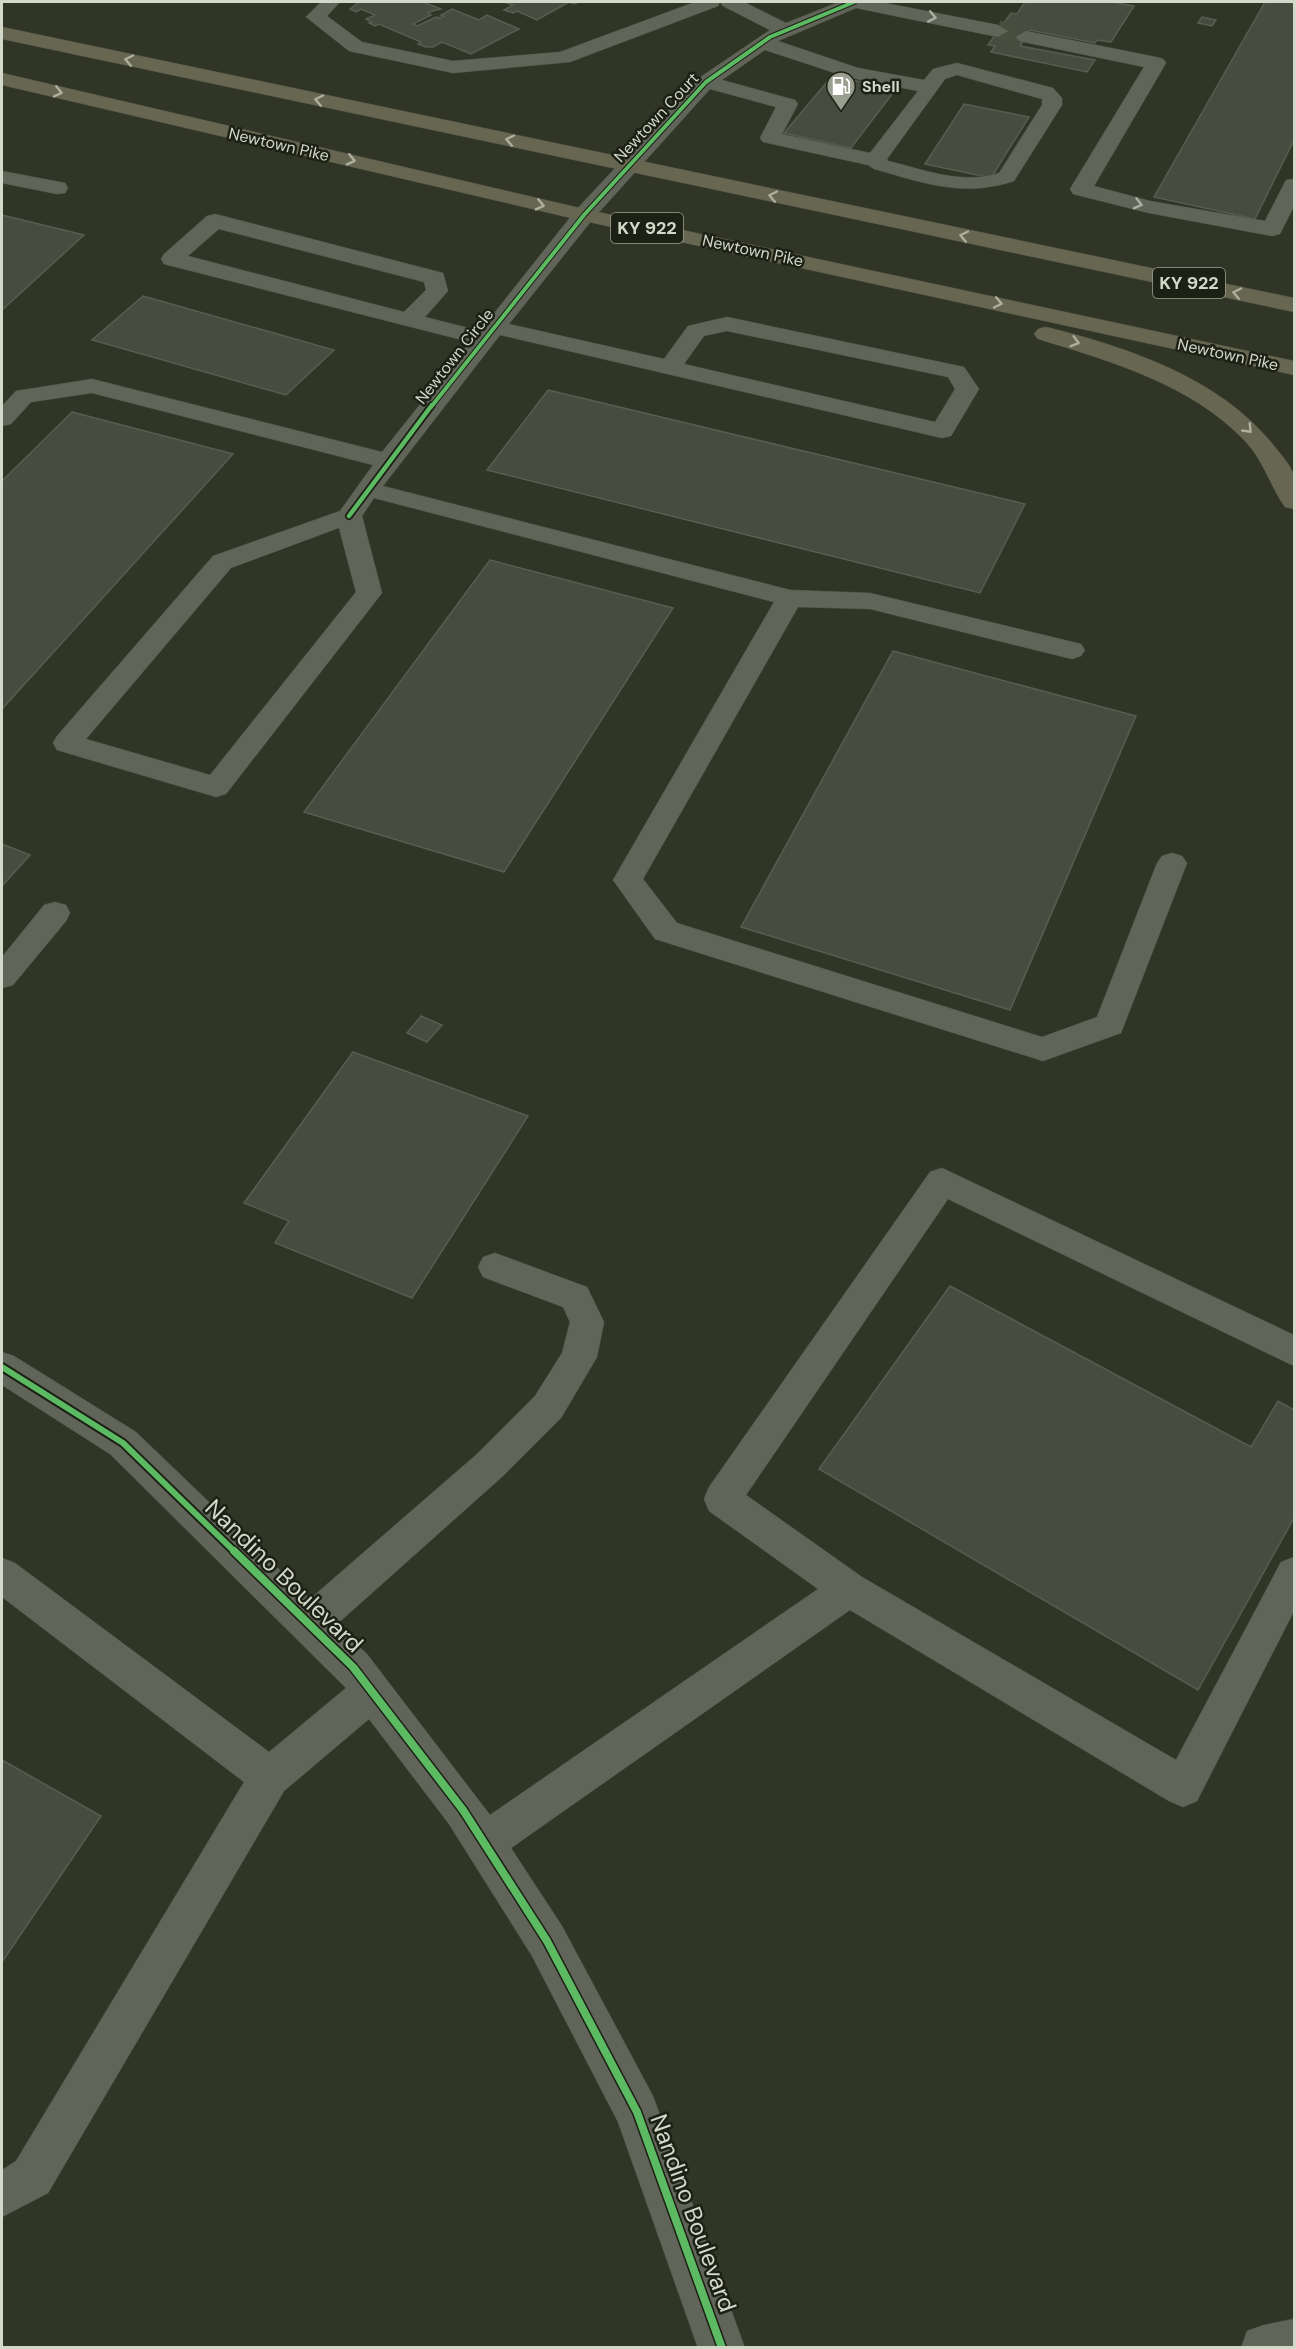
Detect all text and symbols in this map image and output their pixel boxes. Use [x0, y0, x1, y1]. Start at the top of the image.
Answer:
one-way arrow [927, 10, 937, 23]
one-way arrow [124, 54, 134, 67]
street label: Newtown Court [609, 68, 703, 167]
fuel station icon: Shell [825, 70, 857, 112]
place label: Shell [862, 76, 900, 97]
one-way arrow [53, 85, 63, 98]
one-way arrow [315, 94, 325, 107]
street label: Newtown Pike [227, 123, 331, 166]
one-way arrow [506, 134, 516, 147]
one-way arrow [345, 153, 355, 166]
one-way arrow [769, 190, 779, 203]
one-way arrow [535, 197, 545, 210]
one-way arrow [1132, 197, 1142, 209]
road number: KY 922 [611, 213, 683, 243]
street label: Newtown Pike [701, 230, 805, 271]
one-way arrow [959, 230, 969, 243]
road number: KY 922 [1153, 268, 1225, 298]
one-way arrow [1233, 287, 1243, 300]
one-way arrow [993, 295, 1003, 308]
street label: Newtown Circle [411, 304, 498, 408]
street label: Newtown Pike [1176, 334, 1280, 375]
one-way arrow [1069, 335, 1080, 347]
one-way arrow [1240, 422, 1251, 433]
street label: Nandino Boulevard [199, 1492, 370, 1659]
street label: Nandino Boulevard [643, 2110, 744, 2316]

